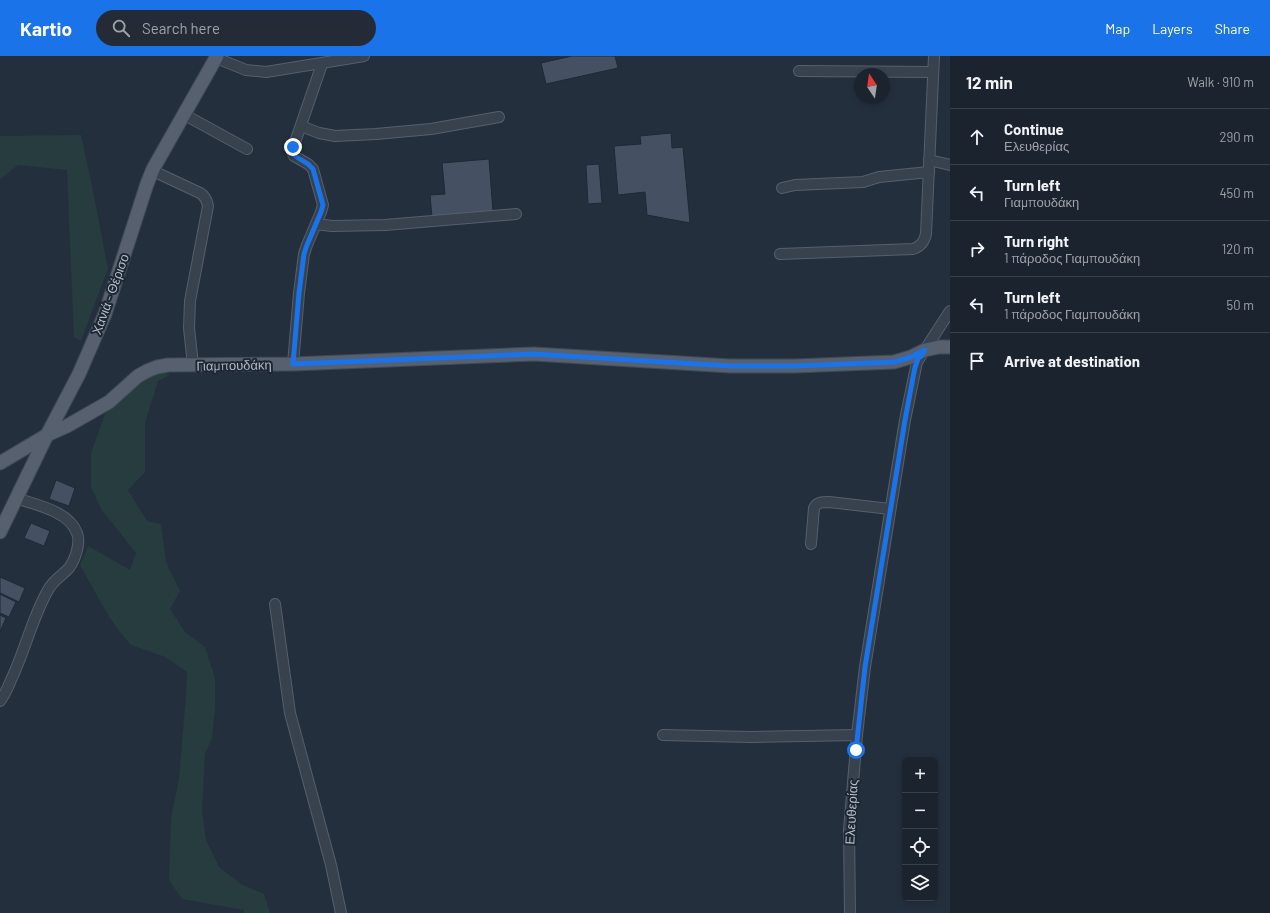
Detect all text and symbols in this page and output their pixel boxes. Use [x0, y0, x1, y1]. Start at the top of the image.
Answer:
search box [96, 10, 376, 46]
text: Kartio [20, 17, 72, 40]
icon: search [110, 17, 132, 39]
text: Search here [142, 19, 220, 37]
text: Map [1105, 20, 1130, 37]
text: Layers [1152, 20, 1193, 37]
text: Share [1215, 20, 1250, 37]
north arrow [854, 68, 890, 104]
text: 12 min [966, 72, 1013, 92]
text: Walk · 910 m [1187, 74, 1254, 90]
text: Continue [1004, 120, 1064, 138]
icon: ahead [966, 126, 988, 148]
text: 290 m [1220, 129, 1254, 145]
route end [284, 138, 302, 156]
text: Ελευθερίας [1004, 138, 1069, 154]
text: Turn left [1004, 176, 1060, 194]
icon: left [966, 182, 988, 204]
text: 450 m [1219, 185, 1254, 201]
text: Γιαμπουδάκη [1004, 194, 1079, 210]
text: Turn right [1004, 232, 1069, 250]
icon: right [966, 238, 988, 260]
text: 120 m [1222, 241, 1254, 257]
text: 1 πάροδος Γιαμπουδάκη [1004, 250, 1140, 266]
street label: Χανιά - Θέρισο [88, 251, 132, 337]
text: Turn left [1004, 288, 1060, 306]
icon: left [966, 294, 988, 316]
text: 50 m [1227, 297, 1254, 313]
text: 1 πάροδος Γιαμπουδάκη [1004, 306, 1140, 322]
icon: arrive [966, 350, 988, 372]
text: Arrive at destination [1004, 352, 1140, 370]
street label: Γιαμπουδάκη [196, 356, 272, 374]
route start [847, 741, 865, 759]
map controls [902, 757, 938, 901]
button: + [902, 757, 938, 793]
street label: Ελευθερίας [841, 779, 861, 845]
button: − [902, 793, 938, 829]
button: locate [902, 829, 938, 865]
button: layers [902, 865, 938, 901]

